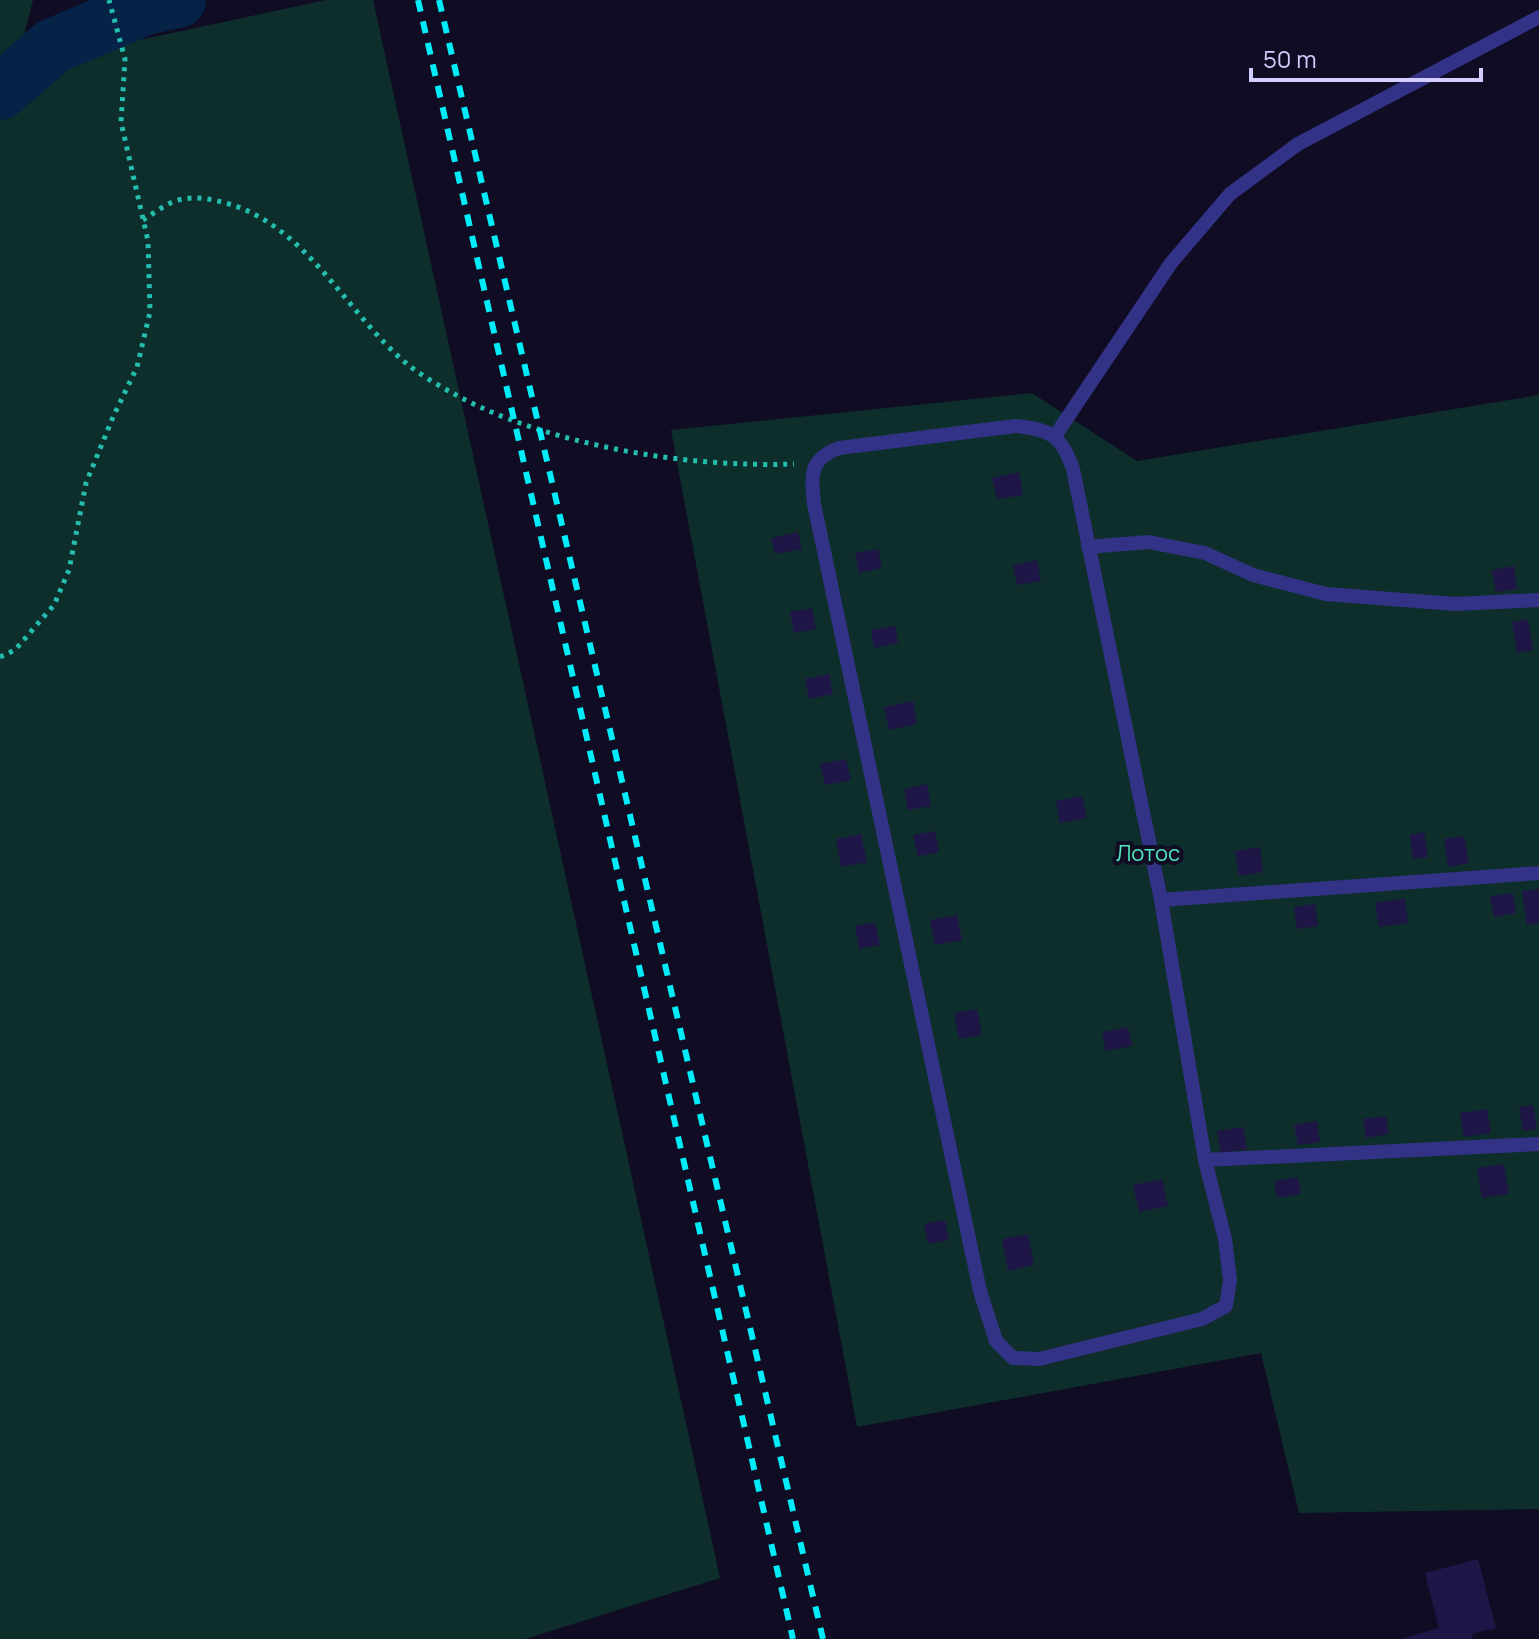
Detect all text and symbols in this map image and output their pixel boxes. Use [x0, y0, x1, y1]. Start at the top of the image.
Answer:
scale bar [1251, 32, 1481, 82]
text: 50 m [1263, 42, 1317, 75]
park label: Лотос [1116, 838, 1180, 868]

